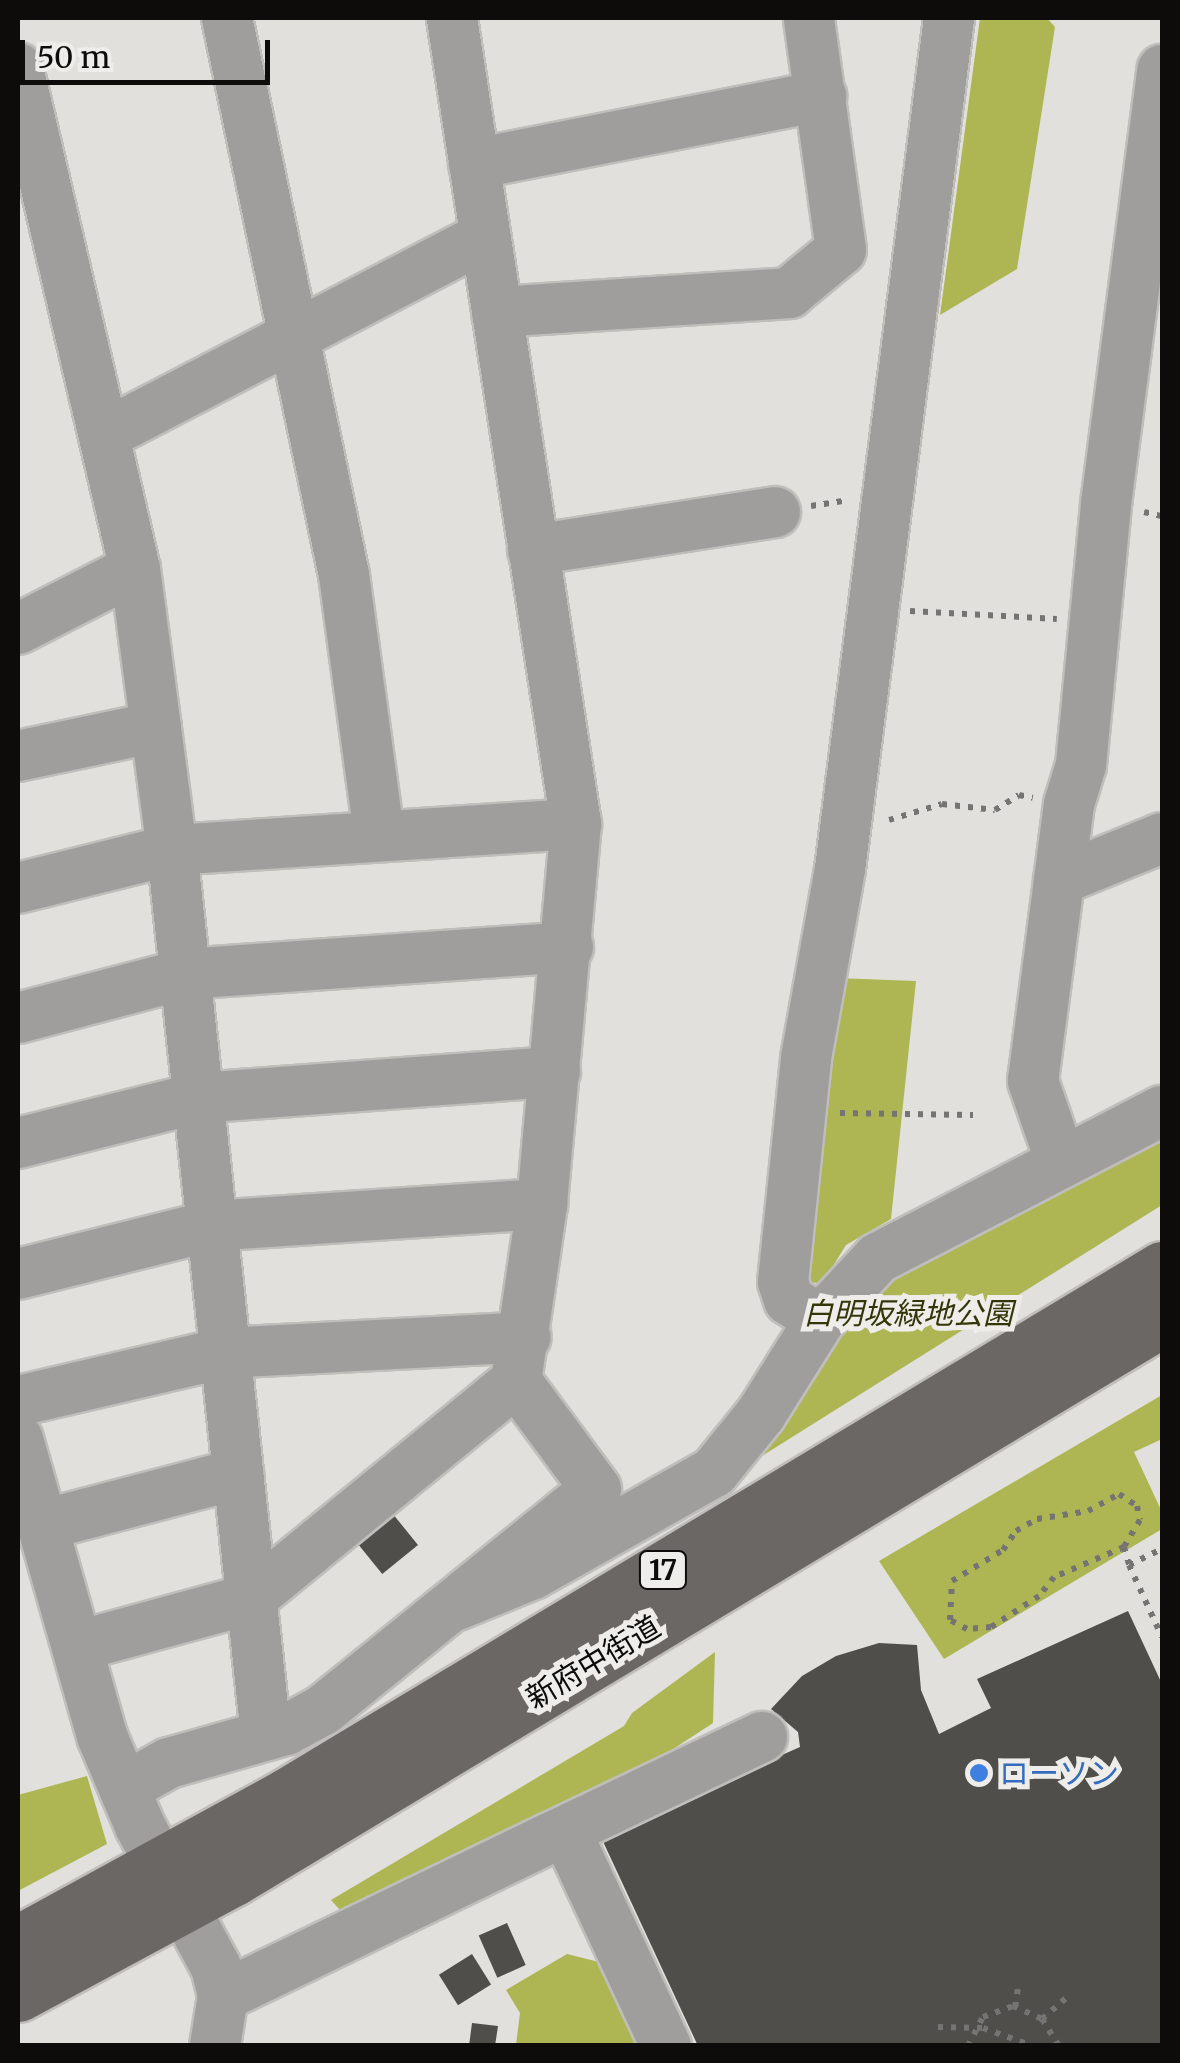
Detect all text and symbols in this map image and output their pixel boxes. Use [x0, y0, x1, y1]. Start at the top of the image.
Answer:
scale bar [25, 20, 275, 82]
text: 50 m [37, 38, 110, 76]
park label: 白明坂緑地公園 [803, 1295, 1013, 1331]
road number: 17 [638, 1547, 688, 1593]
street label: 新府中街道 [519, 1608, 667, 1716]
place label: ローソン [999, 1755, 1119, 1791]
marker: ローソン [968, 1762, 990, 1784]

